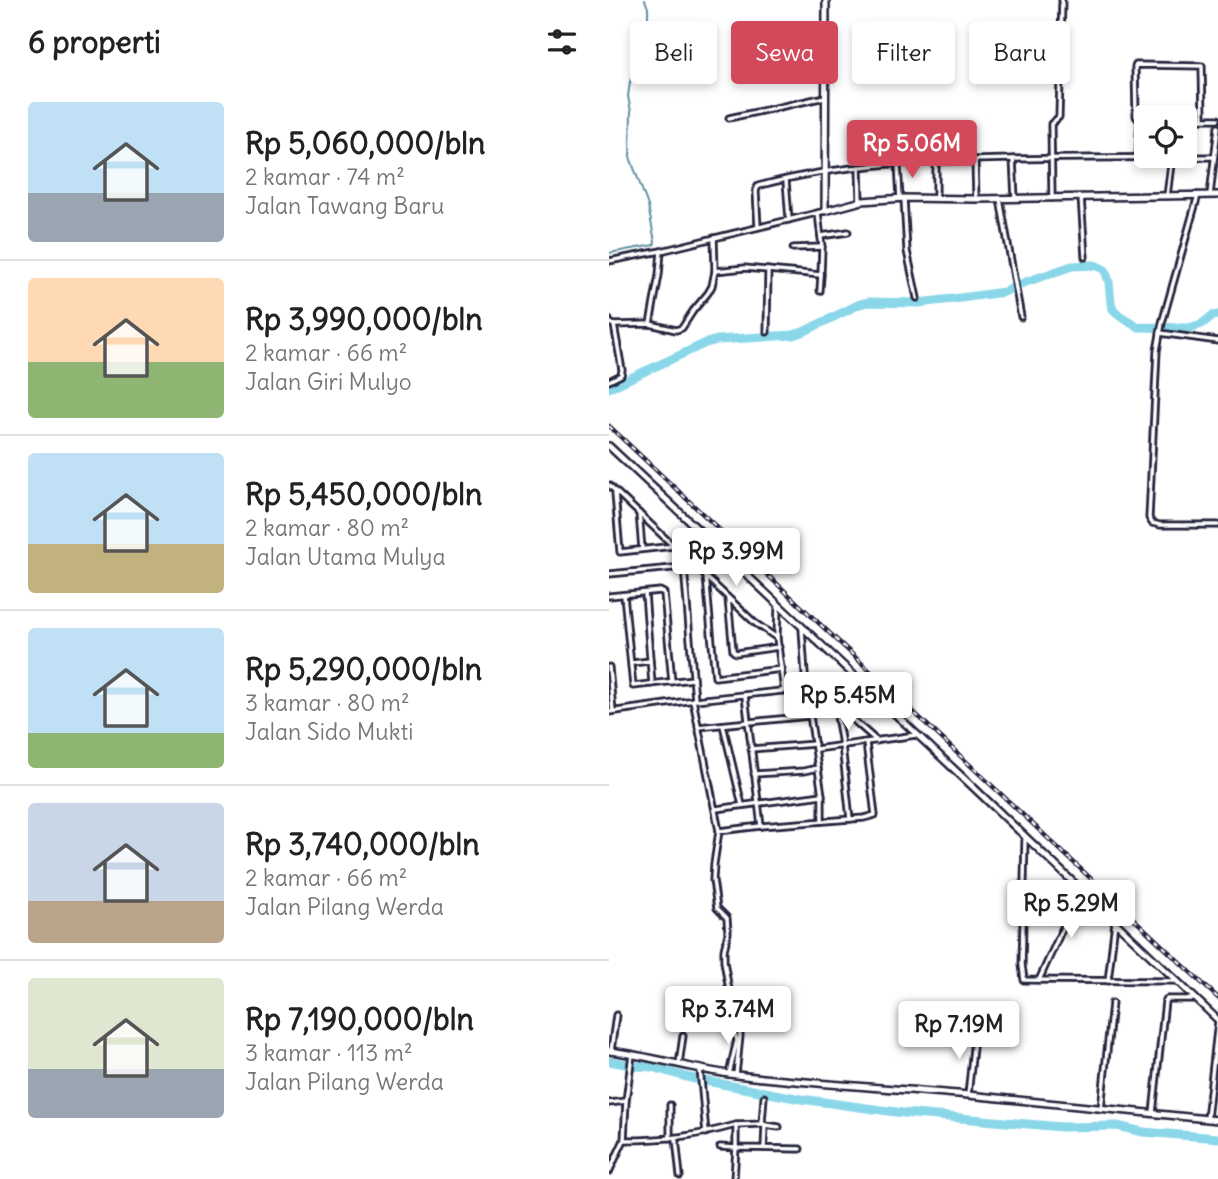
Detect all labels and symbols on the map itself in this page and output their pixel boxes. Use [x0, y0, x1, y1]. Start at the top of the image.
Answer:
pin: Rp 5.06M [840, 120, 984, 180]
pin: Rp 3.99M [664, 528, 808, 588]
pin: Rp 5.45M [776, 672, 920, 732]
pin: Rp 5.29M [999, 880, 1143, 940]
pin: Rp 3.74M [656, 986, 800, 1046]
pin: Rp 7.19M [887, 1002, 1031, 1061]

